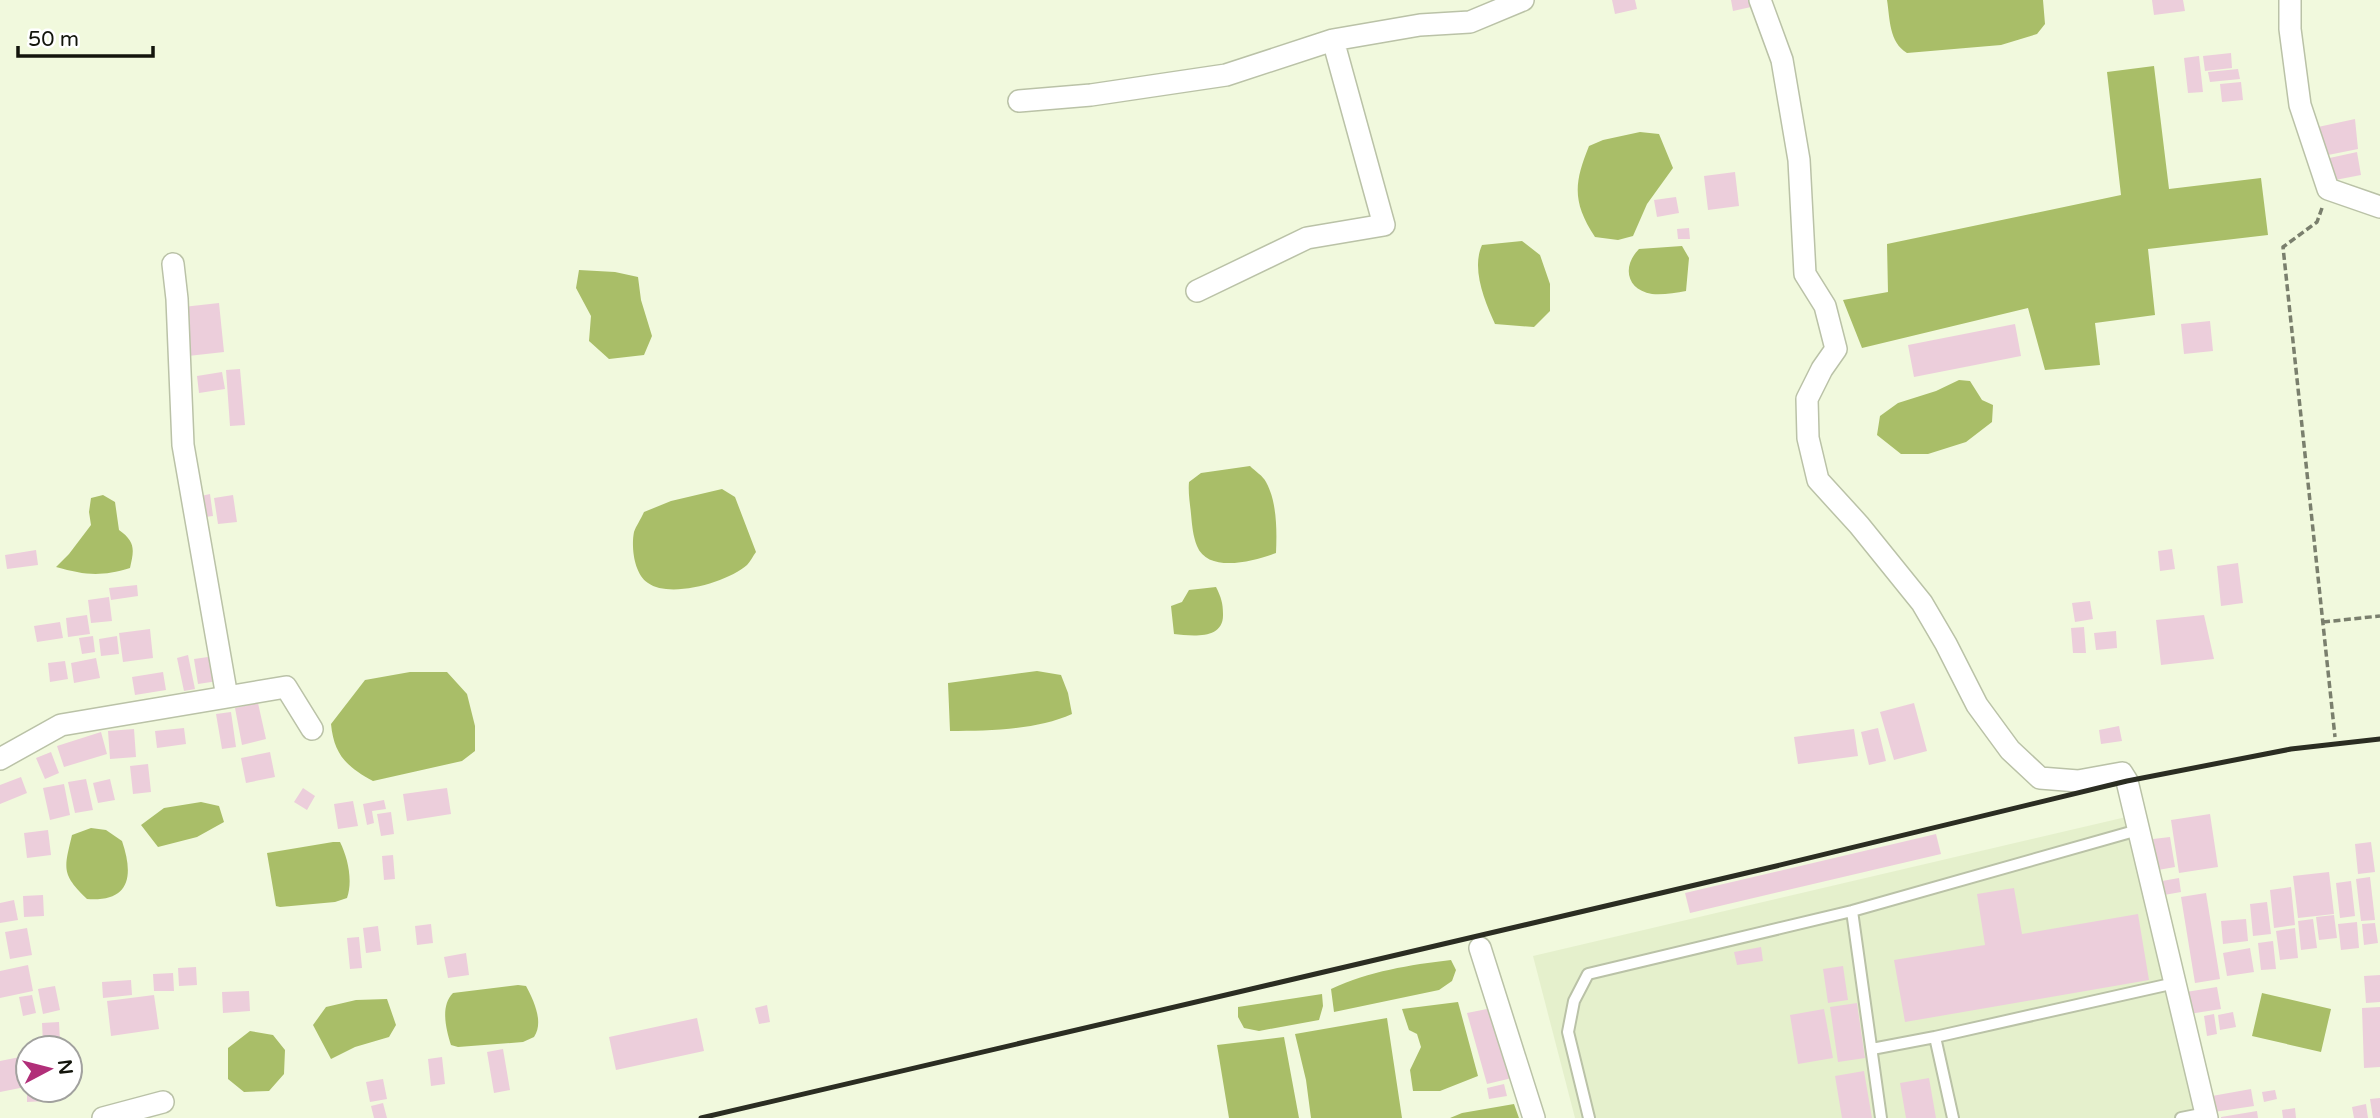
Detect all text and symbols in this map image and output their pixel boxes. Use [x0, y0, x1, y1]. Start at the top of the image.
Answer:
scale bar [18, 14, 152, 58]
text: 50 m [28, 27, 79, 52]
north arrow [14, 1034, 84, 1104]
text: N [53, 1058, 77, 1076]

